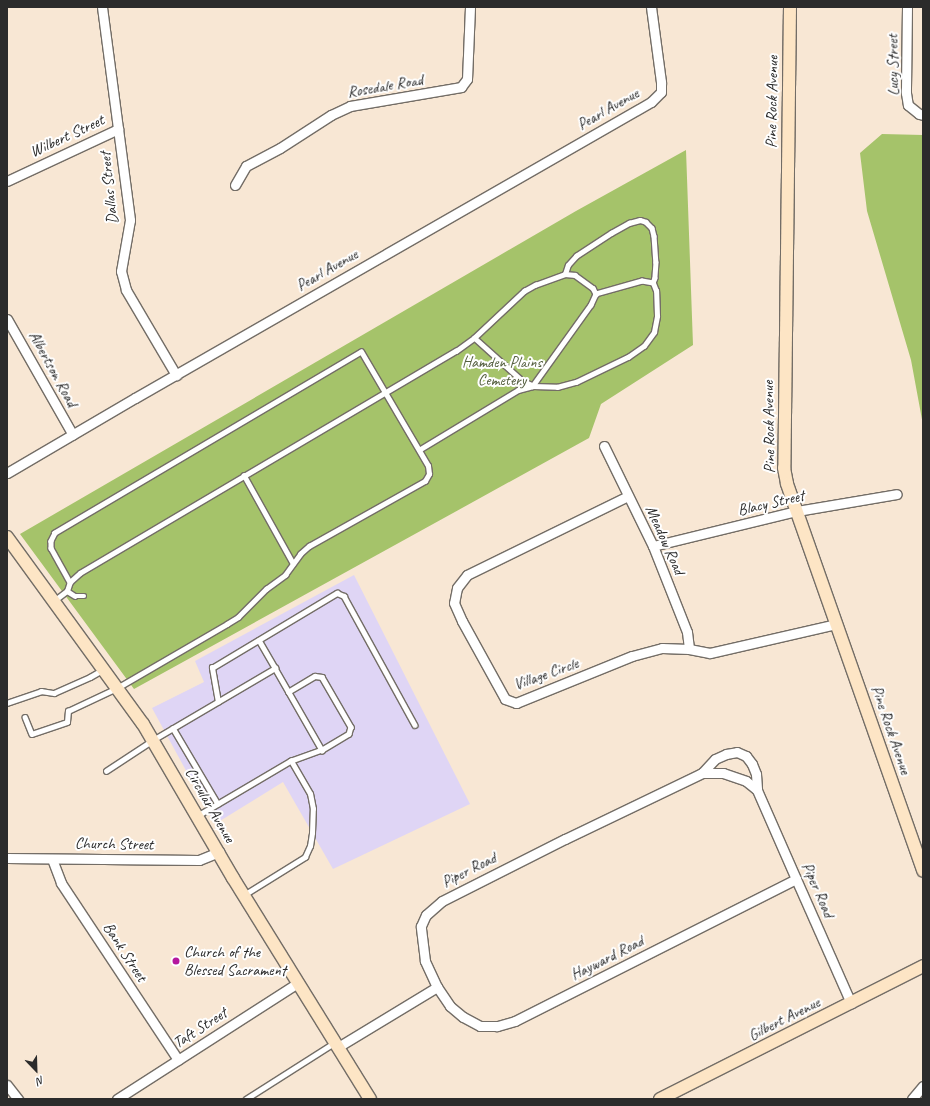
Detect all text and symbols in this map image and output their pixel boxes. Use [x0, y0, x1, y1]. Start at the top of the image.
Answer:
street label: Lucy Street [883, 34, 903, 96]
street label: Pine Rock Avenue [762, 55, 782, 149]
street label: Rosedale Road [346, 70, 424, 102]
street label: Pearl Avenue [574, 84, 642, 134]
street label: Wilbert Street [27, 110, 107, 162]
street label: Dallas Street [96, 151, 122, 225]
street label: Pearl Avenue [293, 245, 361, 295]
street label: Albertson Road [25, 328, 81, 410]
park label: Hamden Plains Cemetery [462, 352, 542, 390]
street label: Pine Rock Avenue [759, 380, 779, 474]
street label: Blacy Street [736, 486, 806, 520]
street label: Meadow Road [641, 502, 689, 578]
street label: Village Circle [511, 653, 581, 695]
street label: Pine Rock Avenue [867, 683, 915, 777]
street label: Circular Avenue [181, 764, 239, 846]
street label: Church Street [74, 834, 154, 854]
street label: Piper Road [439, 848, 499, 892]
street label: Piper Road [797, 859, 839, 921]
street label: Bank Street [99, 919, 151, 985]
street label: Hayward Road [568, 932, 646, 984]
place label: Church of the Blessed Sacrament [184, 942, 286, 980]
marker: Church of the Blessed Sacrament [171, 956, 181, 966]
street label: Gilbert Avenue [745, 993, 823, 1045]
street label: Taft Street [169, 1003, 231, 1053]
north arrow [16, 1050, 56, 1090]
text: N [35, 1073, 47, 1089]

